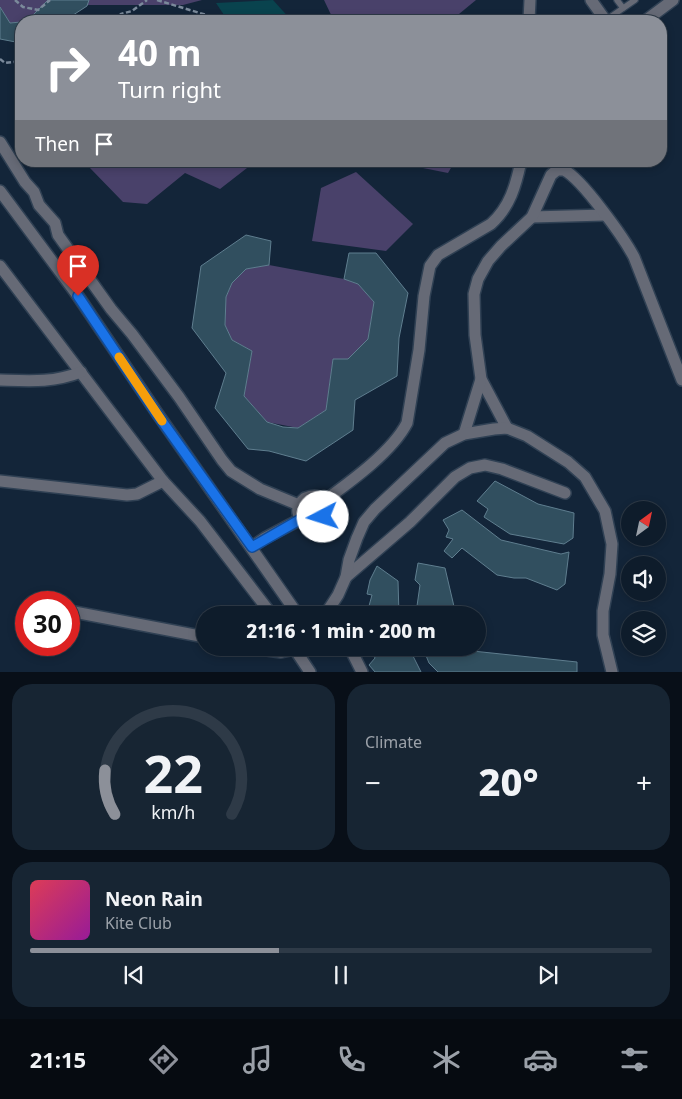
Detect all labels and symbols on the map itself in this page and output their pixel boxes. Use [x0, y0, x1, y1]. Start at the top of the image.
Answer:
pin [57, 245, 99, 296]
position arrow [296, 490, 348, 542]
north arrow [621, 501, 666, 546]
speed limit sign: 30 [15, 591, 80, 656]

